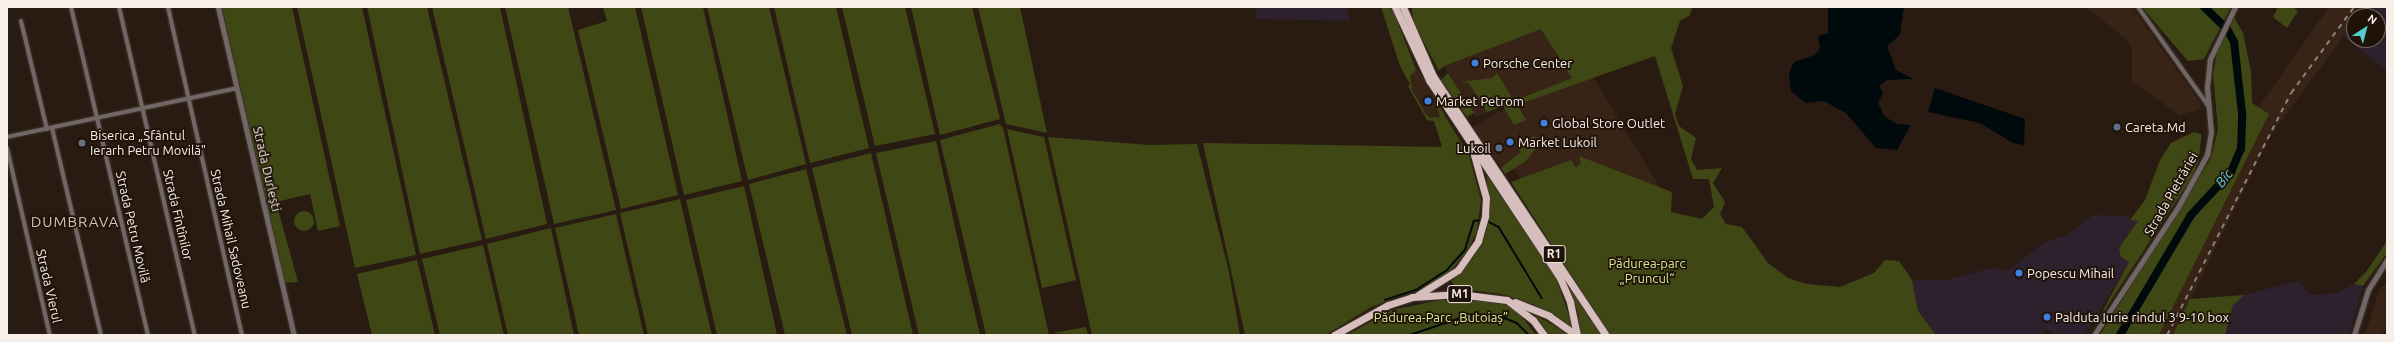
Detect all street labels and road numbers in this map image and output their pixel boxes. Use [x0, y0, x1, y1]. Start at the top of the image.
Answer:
street label: Strada Durlești [250, 125, 284, 213]
street label: Strada Pietrăriei [2141, 149, 2201, 239]
street label: Strada Fîntînilor [160, 168, 196, 262]
street label: Strada Mihail Sadoveanu [207, 168, 255, 310]
street label: Strada Petru Movilă [113, 170, 153, 284]
road number: R1 [1542, 244, 1566, 264]
street label: Strada Vierul [33, 247, 65, 325]
road number: M1 [1447, 284, 1473, 304]

